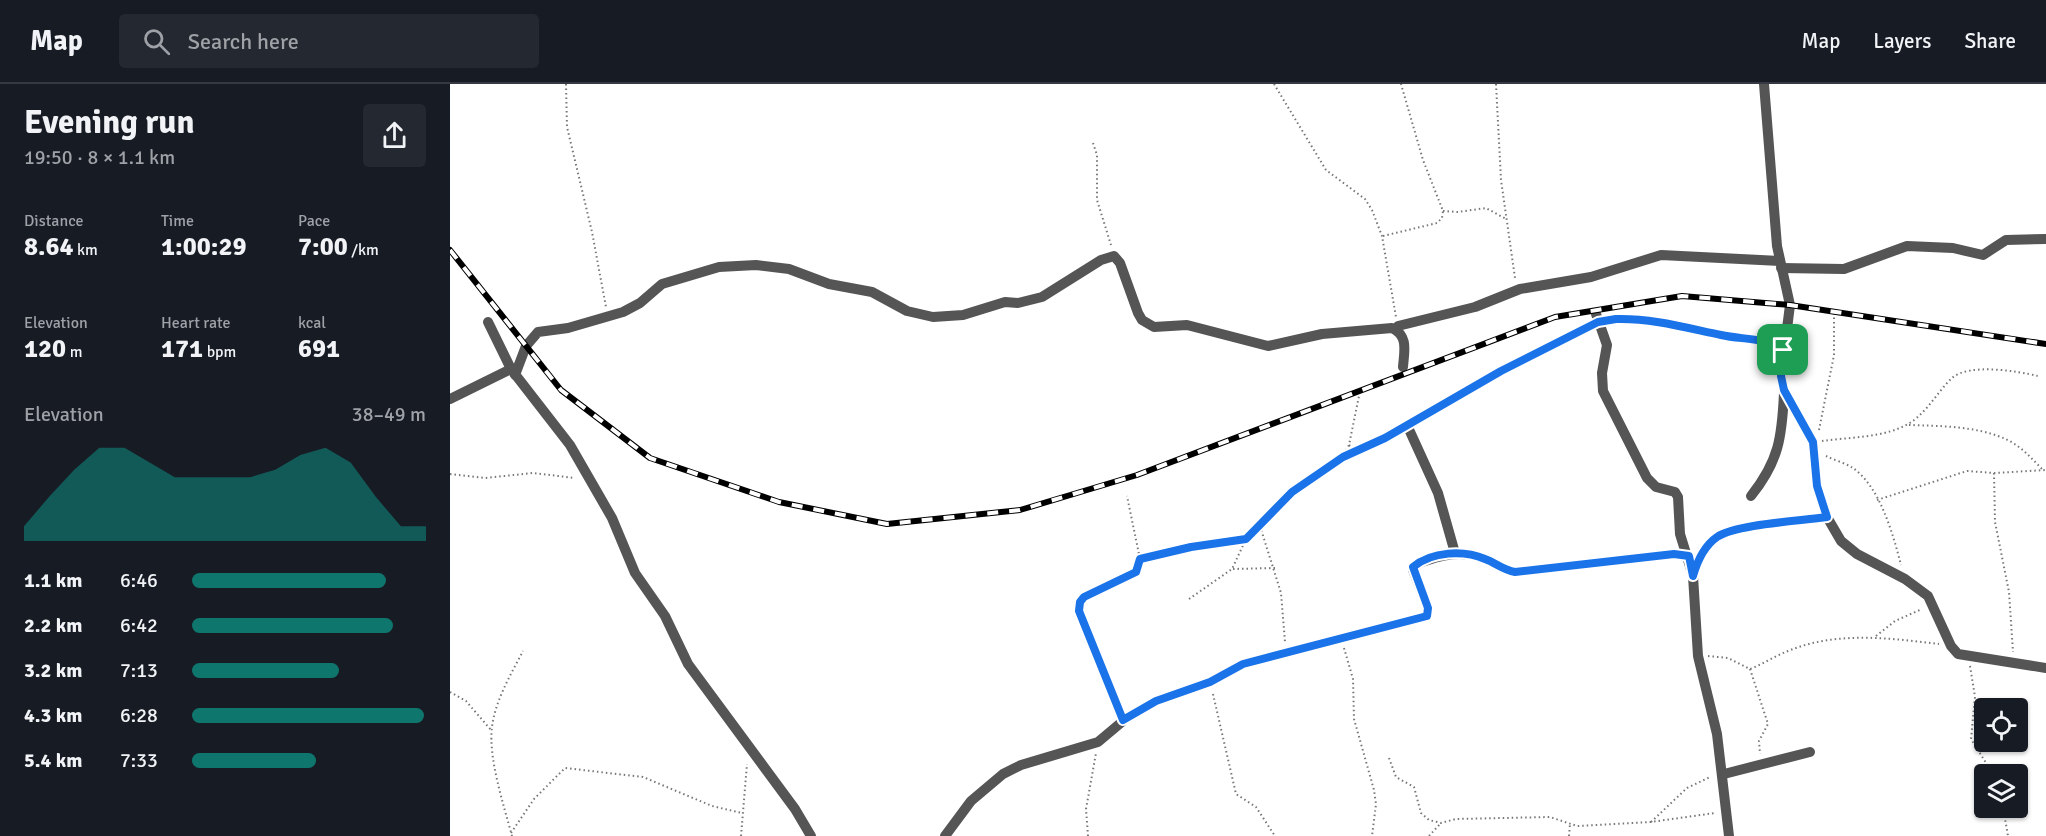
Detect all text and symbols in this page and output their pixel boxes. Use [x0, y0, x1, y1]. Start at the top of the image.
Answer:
search box [119, 14, 539, 68]
text: Map [30, 24, 83, 58]
icon: search [140, 25, 173, 58]
text: Search here [188, 28, 299, 55]
text: Map [1802, 28, 1840, 54]
text: Layers [1873, 28, 1931, 54]
text: Share [1964, 28, 2016, 54]
text: Evening run [24, 102, 194, 143]
button: share [363, 104, 426, 167]
text: 19:50 · 8 × 1.1 km [24, 145, 175, 170]
text: Distance [24, 211, 84, 231]
text: Time [161, 211, 194, 231]
text: Pace [298, 211, 330, 231]
text: 8.64 [24, 231, 74, 263]
text: 1:00:29 [161, 231, 247, 263]
text: 7:00 [298, 231, 348, 263]
text: km [74, 240, 98, 260]
text: /km [348, 240, 379, 260]
text: Elevation [24, 313, 88, 333]
text: Heart rate [161, 313, 230, 333]
text: kcal [298, 313, 326, 333]
pin [1757, 324, 1808, 375]
text: 120 [24, 333, 66, 365]
text: 171 [161, 333, 203, 365]
text: 691 [298, 333, 340, 365]
icon: arrive [1766, 333, 1799, 366]
text: m [66, 342, 82, 362]
text: bpm [203, 342, 236, 362]
text: Elevation [24, 402, 104, 427]
text: 38–49 m [352, 402, 426, 427]
text: 1.1 km [24, 568, 82, 593]
text: 6:46 [120, 568, 158, 593]
text: 2.2 km [24, 613, 82, 638]
text: 6:42 [120, 613, 158, 638]
text: 3.2 km [24, 658, 82, 683]
text: 7:13 [120, 658, 158, 683]
map controls [1974, 698, 2028, 818]
button: locate [1974, 698, 2028, 752]
text: 4.3 km [24, 703, 82, 728]
text: 6:28 [120, 703, 158, 728]
text: 5.4 km [24, 748, 82, 773]
text: 7:33 [120, 748, 158, 773]
button: layers [1974, 764, 2028, 818]

